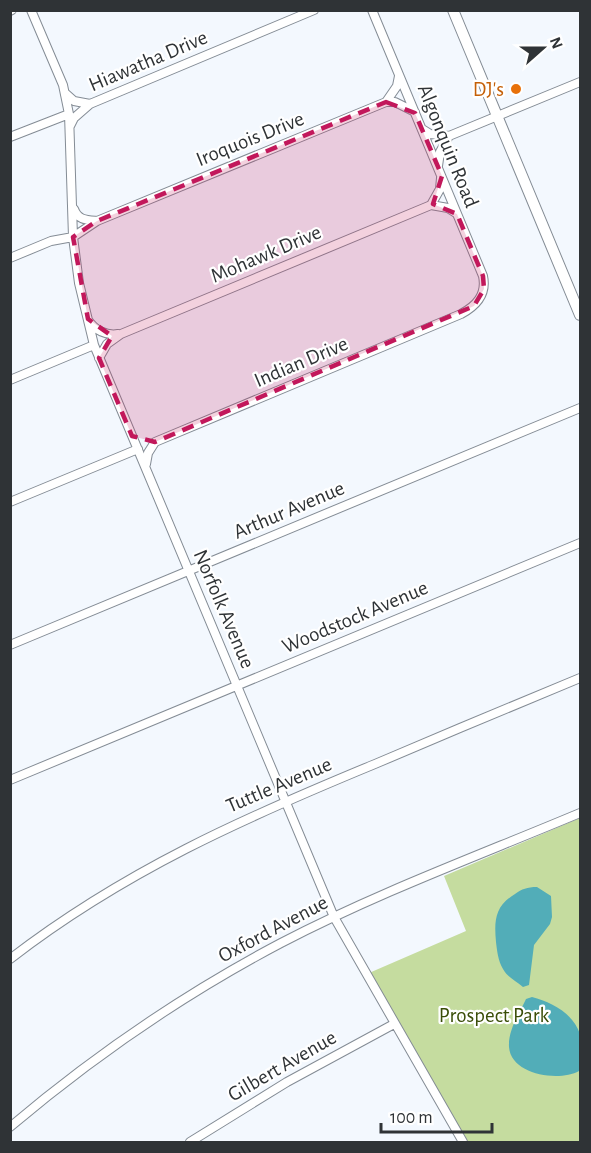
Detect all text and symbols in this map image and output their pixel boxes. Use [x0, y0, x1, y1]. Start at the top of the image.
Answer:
north arrow [513, 18, 573, 78]
street label: Hiawatha Drive [86, 27, 210, 95]
text: N [547, 35, 566, 51]
place label: DJ's [473, 79, 504, 100]
street label: Algonquin Road [414, 81, 482, 211]
marker: DJ's [509, 82, 523, 96]
street label: Iroquois Drive [193, 108, 307, 170]
street label: Mohawk Drive [208, 221, 324, 287]
street label: Indian Drive [251, 333, 351, 391]
street label: Arthur Avenue [230, 477, 348, 543]
street label: Norfolk Avenue [190, 547, 258, 671]
street label: Woodstock Avenue [279, 577, 431, 657]
street label: Tuttle Avenue [223, 753, 335, 817]
street label: Oxford Avenue [215, 891, 331, 967]
park label: Prospect Park [439, 1005, 550, 1026]
street label: Gilbert Avenue [224, 1027, 340, 1105]
scale bar [381, 1096, 492, 1134]
text: 100 m [390, 1109, 433, 1127]

